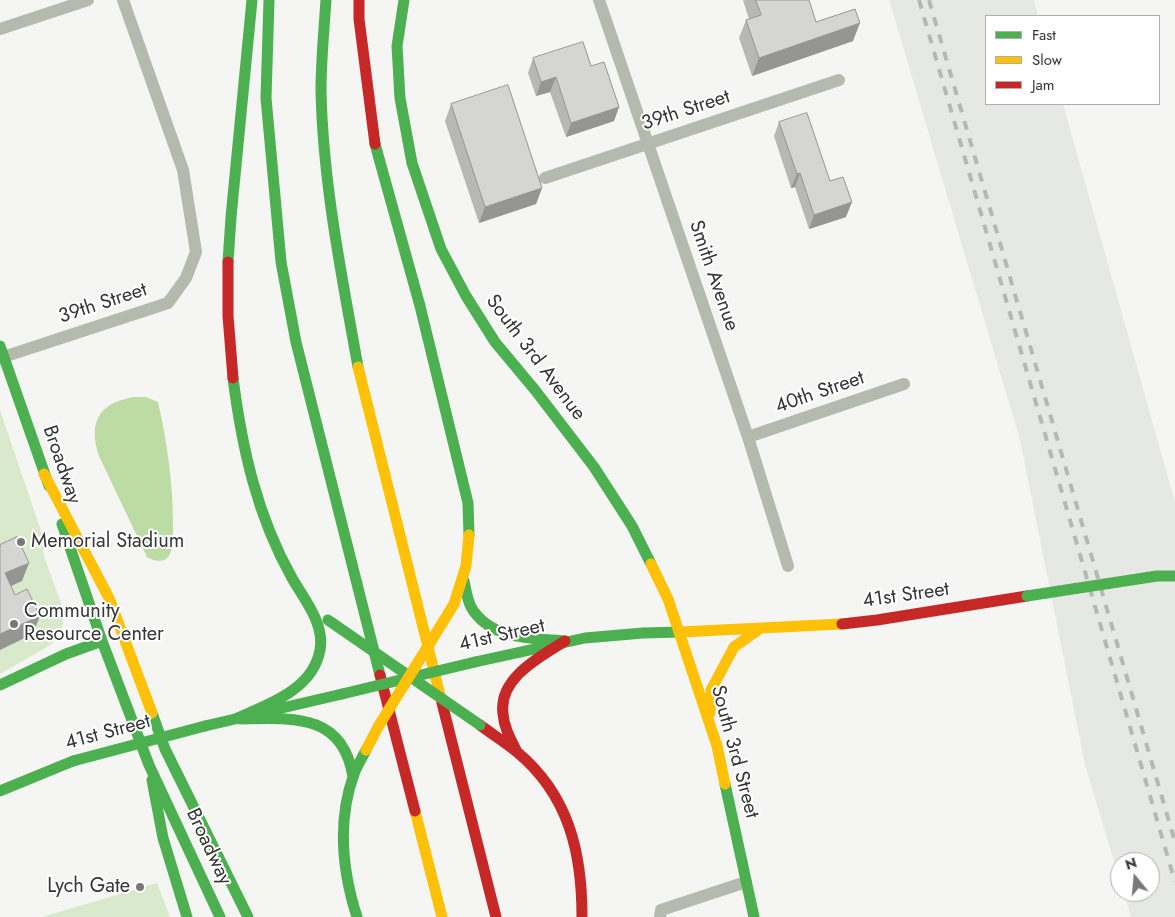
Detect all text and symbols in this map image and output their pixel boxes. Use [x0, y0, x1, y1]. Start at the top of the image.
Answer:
legend [985, 15, 1160, 105]
text: Fast [1032, 24, 1056, 46]
text: Slow [1032, 49, 1062, 71]
text: Jam [1032, 74, 1055, 96]
street label: 39th Street [639, 85, 733, 137]
street label: Smith Avenue [683, 218, 743, 334]
street label: 39th Street [56, 278, 150, 330]
street label: South 3rd Avenue [480, 290, 590, 426]
street label: 40th Street [772, 367, 868, 419]
street label: Broadway [36, 423, 86, 507]
place label: Memorial Stadium [31, 530, 184, 554]
marker: Memorial Stadium [15, 536, 27, 548]
street label: 41st Street [861, 578, 951, 614]
place label: Community Resource Center [24, 600, 164, 647]
street label: 41st Street [457, 614, 547, 658]
marker: Community Resource Center [8, 618, 20, 630]
street label: South 3rd Street [705, 683, 763, 821]
street label: 41st Street [63, 710, 153, 756]
street label: Broadway [180, 805, 236, 889]
north arrow [1110, 852, 1160, 902]
text: N [1123, 852, 1139, 875]
place label: Lych Gate [47, 875, 130, 899]
marker: Lych Gate [134, 881, 146, 893]

